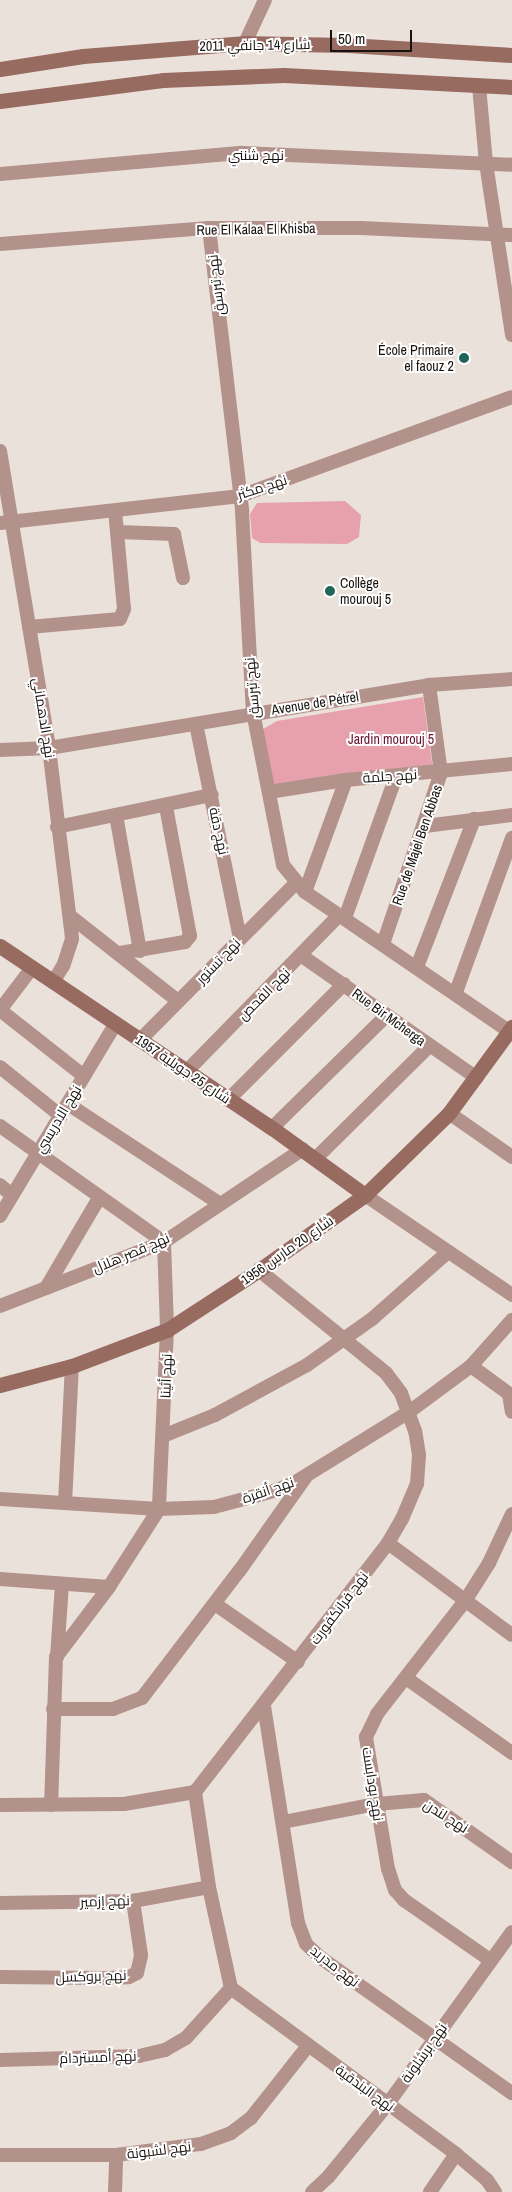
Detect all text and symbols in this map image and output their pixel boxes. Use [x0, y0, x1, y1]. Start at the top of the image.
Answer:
scale bar [332, 20, 414, 52]
text: 50 m [338, 28, 365, 49]
street label: شارع 14 جانفي 2011 [199, 36, 311, 54]
street label: نهج شنني [228, 147, 284, 163]
street label: Rue El Kalaa El Khisba [196, 220, 316, 238]
street label: نهج تبرسق [204, 254, 228, 316]
place label: École Primaire el faouz 2 [378, 342, 454, 374]
marker: École Primaire el faouz 2 [458, 352, 470, 364]
street label: نهج مكثر [235, 471, 289, 503]
place label: Collège mourouj 5 [340, 575, 391, 608]
marker: Collège mourouj 5 [324, 585, 336, 597]
street label: نهج تبرسق [241, 657, 263, 719]
street label: نهج الدهماني [29, 677, 59, 759]
street label: Avenue de Pétrel [270, 688, 360, 718]
park label: Jardin mourouj 5 [348, 731, 434, 747]
street label: نهج جلمة [362, 766, 418, 786]
street label: Rue de Majel Ben Abbas [388, 782, 446, 908]
street label: نهج دقة [206, 806, 232, 856]
street label: نهج تستور [192, 935, 244, 987]
street label: نهج الفحص [234, 964, 294, 1024]
street label: Rue Bir Mcherga [349, 985, 429, 1049]
street label: شارع 25 جويلية 1957 [132, 1031, 234, 1107]
street label: نهج الادريسي [31, 1082, 85, 1156]
street label: شارع 20 مارس 1956 [238, 1212, 336, 1288]
street label: نهج قصر هلال [90, 1229, 172, 1277]
street label: نهج أثينا [157, 1353, 175, 1399]
street label: نهج أنقرة [240, 1473, 296, 1507]
street label: نهج فرانكفورت [306, 1569, 372, 1647]
street label: نهج بودابست [359, 1746, 387, 1822]
street label: نهج لندن [420, 1796, 472, 1836]
street label: نهج إزمير [80, 1892, 130, 1910]
street label: نهج مدريد [307, 1942, 363, 1990]
street label: نهج بروكسل [55, 1966, 127, 1986]
street label: نهج برشلونة [397, 2020, 451, 2086]
street label: نهج أمستردام [59, 2047, 137, 2067]
street label: نهج البندقية [332, 2061, 398, 2115]
street label: نهج لشبونة [126, 2138, 192, 2162]

